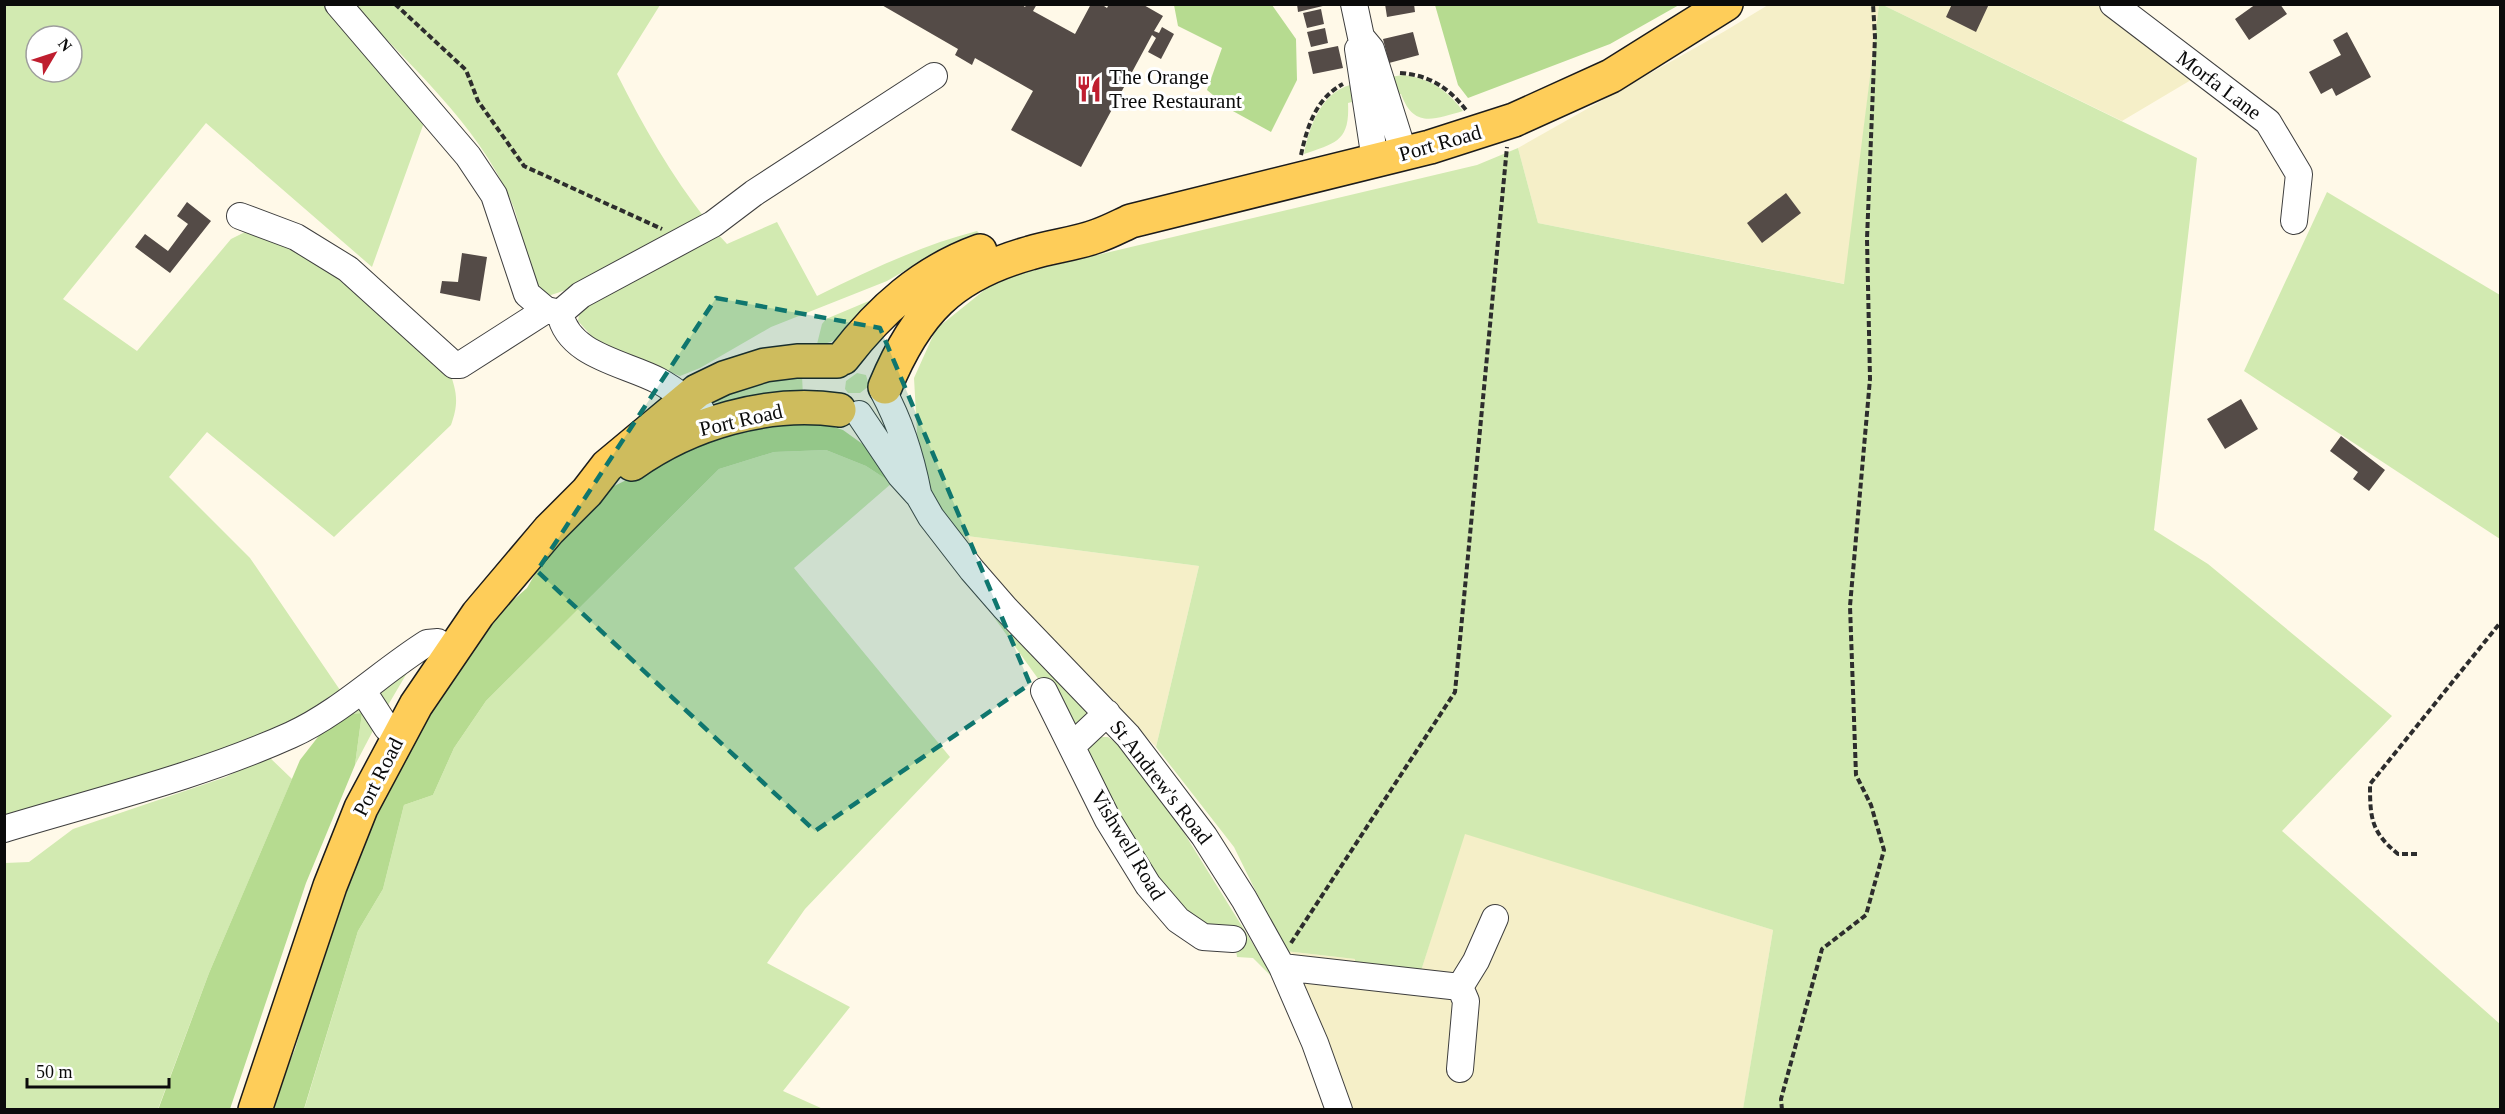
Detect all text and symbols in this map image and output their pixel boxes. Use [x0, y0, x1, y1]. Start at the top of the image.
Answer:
north arrow [24, 24, 84, 84]
text: N [55, 35, 76, 55]
street label: Morfa Lane [2172, 45, 2266, 125]
place label: The Orange Tree Restaurant [1109, 65, 1242, 113]
restaurant icon: The Orange Tree Restaurant [1074, 74, 1104, 104]
street label: Port Road [1396, 120, 1484, 166]
street label: Port Road [697, 399, 785, 441]
street label: St Andrew's Road [1105, 715, 1217, 849]
street label: Port Road [348, 733, 408, 820]
street label: Vishwell Road [1086, 786, 1171, 905]
scale bar [27, 1051, 170, 1089]
text: 50 m [36, 1062, 73, 1082]

